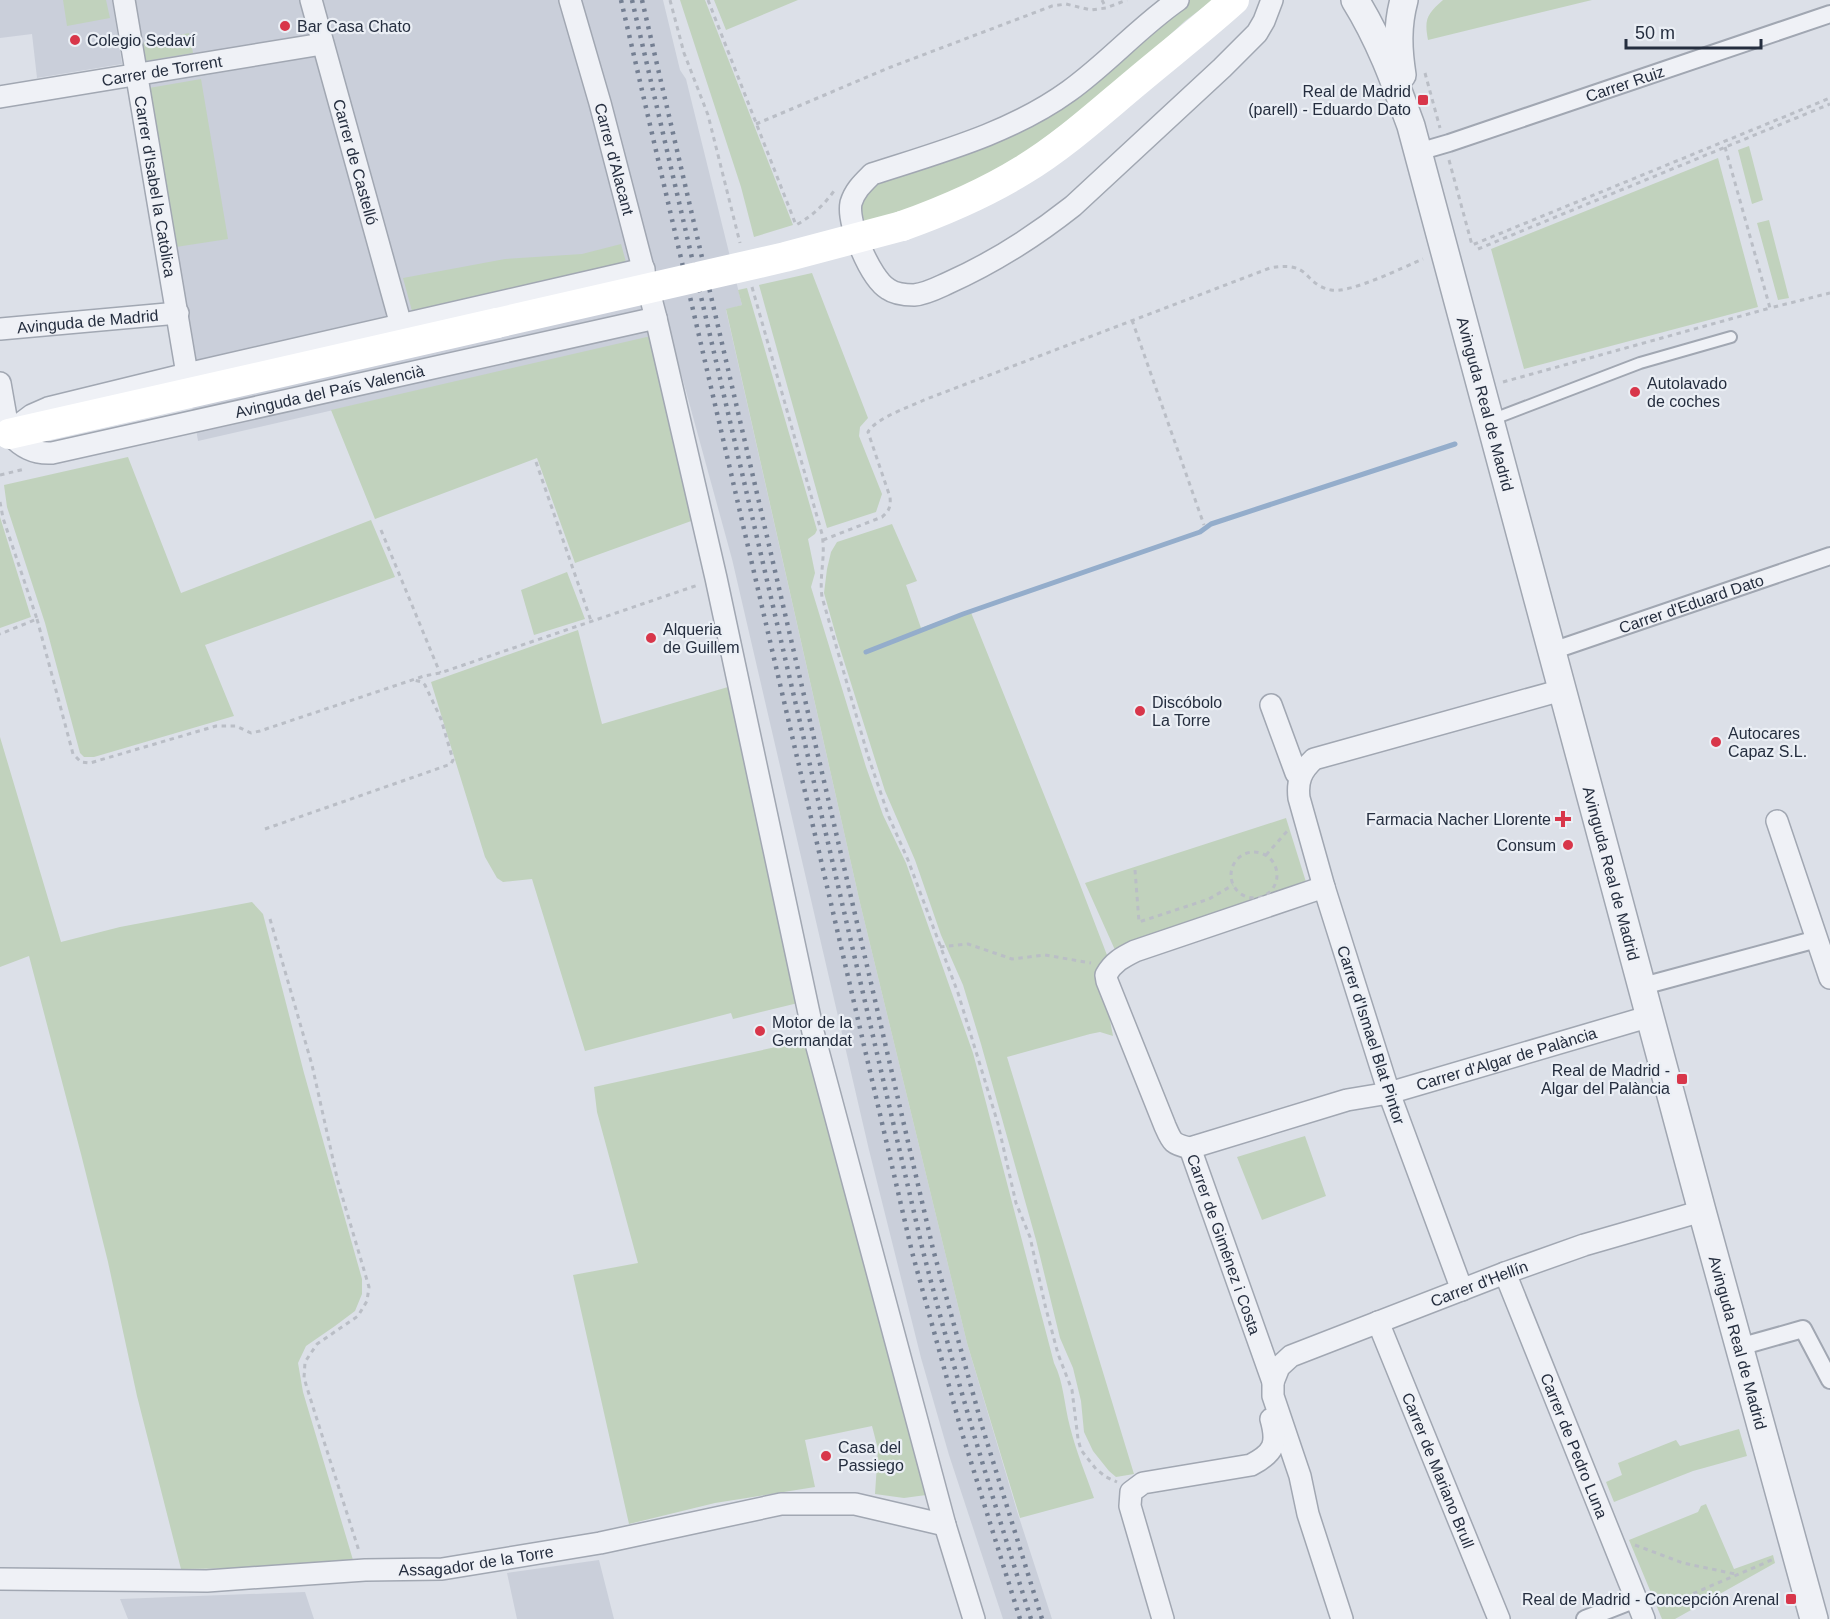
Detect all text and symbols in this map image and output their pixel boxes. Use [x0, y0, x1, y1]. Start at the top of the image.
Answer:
scale bar [1626, 12, 1761, 50]
place label: Bar Casa Chato [297, 18, 411, 35]
marker: Bar Casa Chato [278, 19, 292, 33]
text: 50 m [1635, 23, 1675, 43]
place label: Colegio Sedaví [87, 32, 196, 49]
marker: Colegio Sedaví [68, 33, 82, 47]
street label: Carrer de Torrent [100, 52, 224, 89]
street label: Carrer Ruiz [1583, 62, 1666, 105]
place label: Real de Madrid (parell) - Eduardo Dato [1248, 83, 1411, 118]
marker: Real de Madrid (parell) - Eduardo Dato [1416, 93, 1430, 107]
street label: Carrer d'Isabel la Catòlica [132, 94, 179, 278]
street label: Carrer de Castelló [330, 97, 381, 227]
street label: Carrer d'Alacant [592, 101, 637, 217]
street label: Avinguda de Madrid [16, 306, 159, 336]
street label: Avinguda Real de Madrid [1454, 315, 1517, 493]
street label: Avinguda del País Valencià [233, 362, 426, 420]
place label: Autolavado de coches [1647, 375, 1727, 410]
marker: Autolavado de coches [1628, 385, 1642, 399]
street label: Carrer d'Eduard Dato [1617, 571, 1766, 636]
place label: Alqueria de Guillem [663, 621, 739, 656]
marker: Alqueria de Guillem [644, 631, 658, 645]
place label: Discóbolo La Torre [1152, 694, 1222, 729]
marker: Discóbolo La Torre [1133, 704, 1147, 718]
place label: Autocares Capaz S.L. [1728, 725, 1807, 760]
marker: Autocares Capaz S.L. [1709, 735, 1723, 749]
street label: Avinguda Real de Madrid [1580, 785, 1643, 962]
place label: Farmacia Nacher Llorente [1366, 811, 1551, 828]
marker: Farmacia Nacher Llorente [1556, 812, 1570, 826]
place label: Consum [1496, 837, 1556, 854]
marker: Consum [1561, 838, 1575, 852]
street label: Carrer d'Ismael Blat Pintor [1334, 943, 1408, 1127]
place label: Motor de la Germandat [772, 1014, 853, 1049]
marker: Motor de la Germandat [753, 1024, 767, 1038]
street label: Carrer d'Algar de Palància [1414, 1024, 1599, 1093]
place label: Real de Madrid - Algar del Palància [1541, 1062, 1670, 1097]
marker: Real de Madrid - Algar del Palància [1675, 1072, 1689, 1086]
street label: Carrer de Giménez i Costa [1184, 1152, 1264, 1337]
street label: Avinguda Real de Madrid [1706, 1254, 1770, 1431]
street label: Carrer d'Hellín [1428, 1257, 1530, 1310]
street label: Carrer de Pedro Luna [1538, 1371, 1611, 1521]
street label: Carrer de Mariano Brull [1399, 1390, 1478, 1550]
place label: Casa del Passiego [838, 1439, 904, 1474]
marker: Casa del Passiego [819, 1449, 833, 1463]
street label: Assagador de la Torre [398, 1542, 555, 1578]
place label: Real de Madrid - Concepción Arenal [1522, 1591, 1779, 1608]
marker: Real de Madrid - Concepción Arenal [1784, 1592, 1798, 1606]

